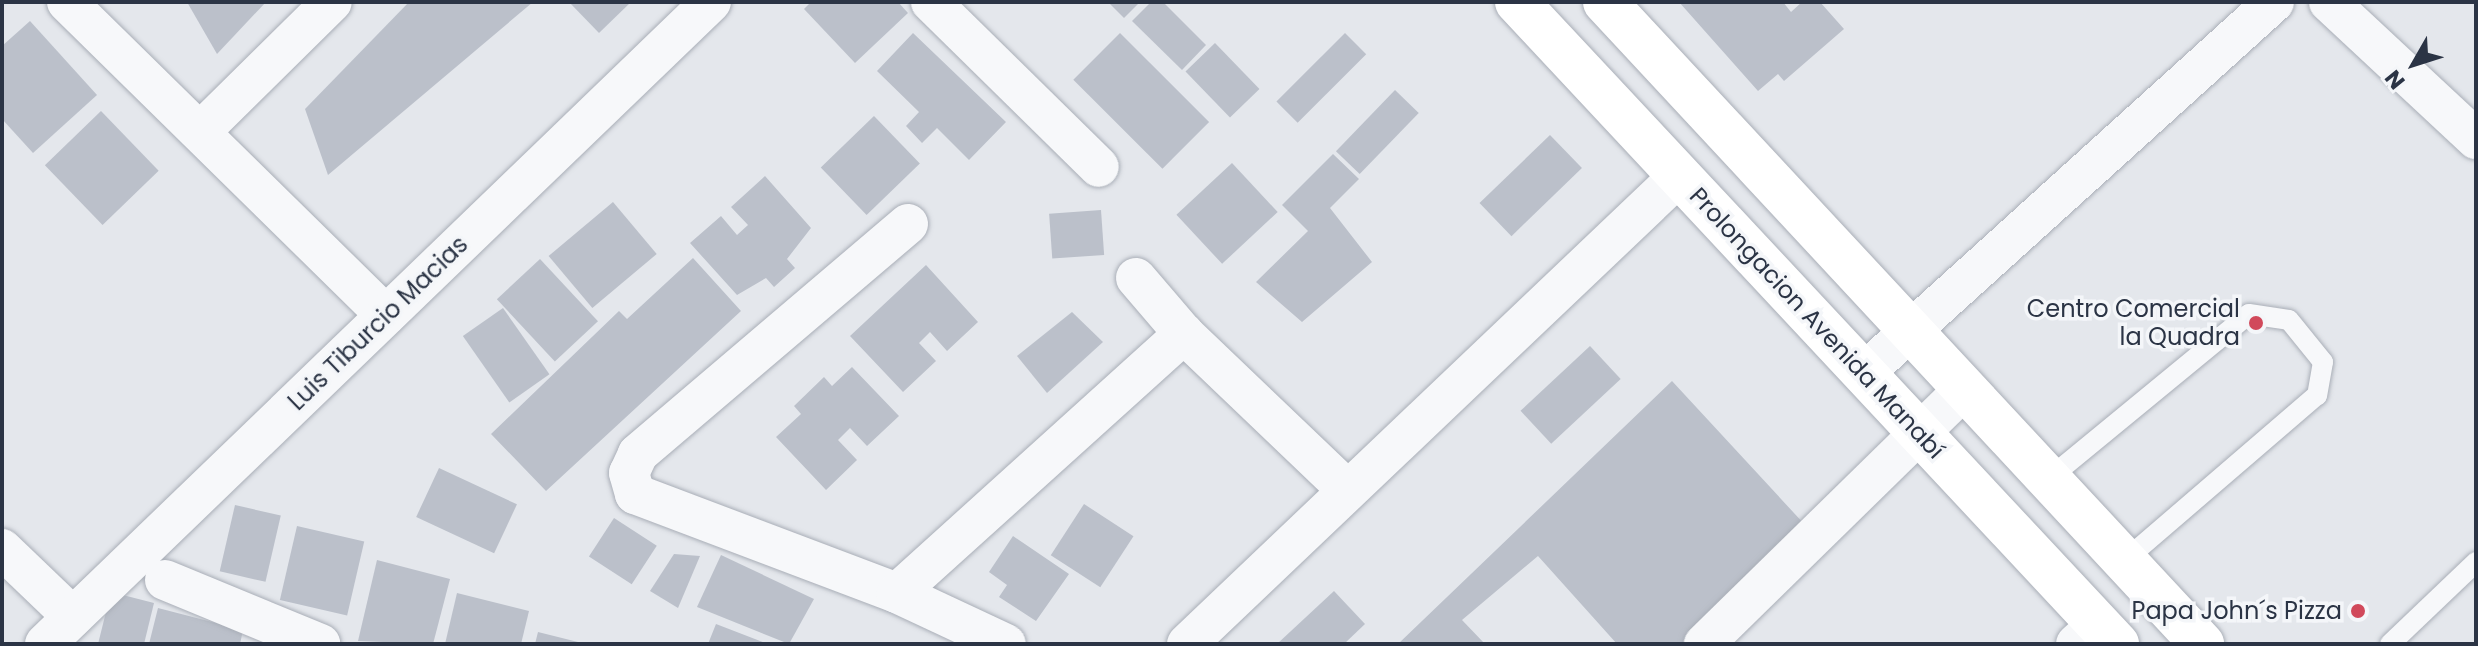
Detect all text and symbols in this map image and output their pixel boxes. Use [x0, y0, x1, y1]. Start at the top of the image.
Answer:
north arrow [2374, 24, 2454, 104]
text: N [2378, 63, 2412, 96]
street label: Prolongacion Avenida Manabí [1684, 181, 1950, 465]
street label: Luis Tiburcio Macias [282, 230, 474, 416]
place label: Centro Comercial la Quadra [2027, 295, 2240, 351]
marker: Centro Comercial la Quadra [2247, 314, 2265, 332]
place label: Papa John´s Pizza [2131, 597, 2342, 625]
marker: Papa John´s Pizza [2349, 602, 2367, 620]

